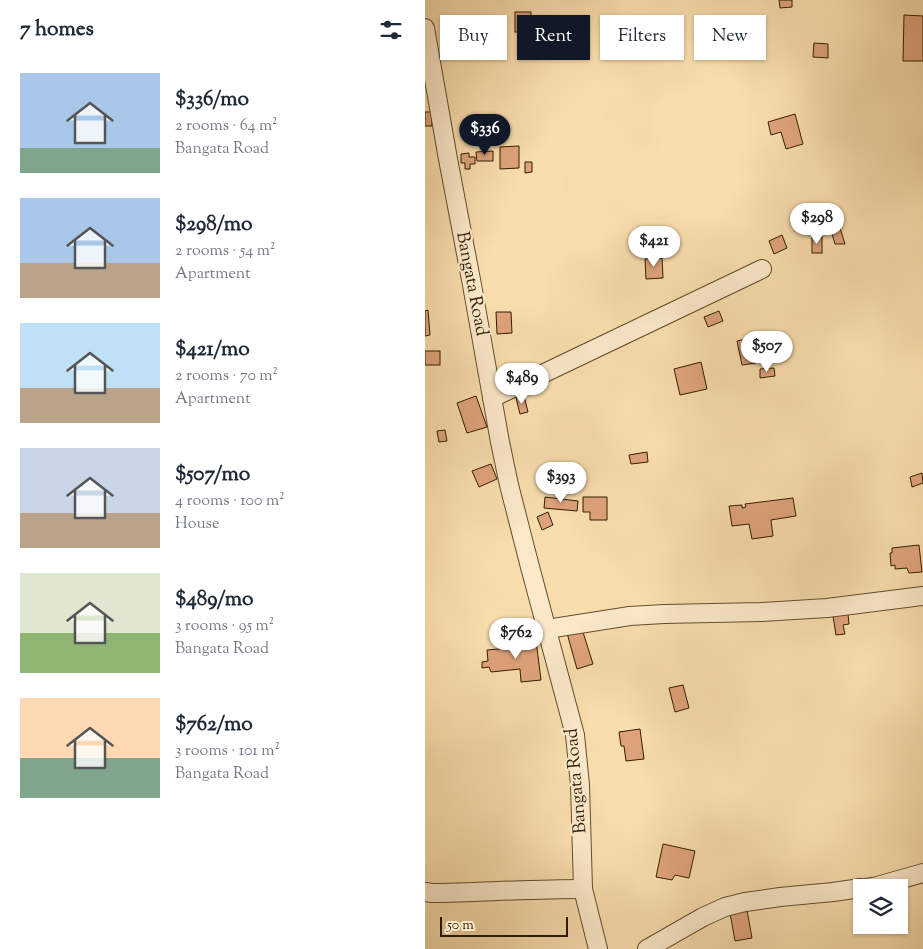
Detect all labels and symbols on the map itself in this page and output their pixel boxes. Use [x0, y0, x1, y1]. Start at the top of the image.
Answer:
pin: $336 [455, 114, 515, 156]
pin: $298 [787, 202, 847, 245]
pin: $421 [624, 226, 684, 268]
street label: Bangata Road [448, 230, 494, 338]
pin: $507 [737, 330, 797, 373]
pin: $489 [492, 362, 552, 405]
pin: $393 [531, 462, 591, 504]
pin: $762 [486, 618, 546, 660]
street label: Bangata Road [559, 727, 595, 835]
scale bar [440, 914, 567, 937]

